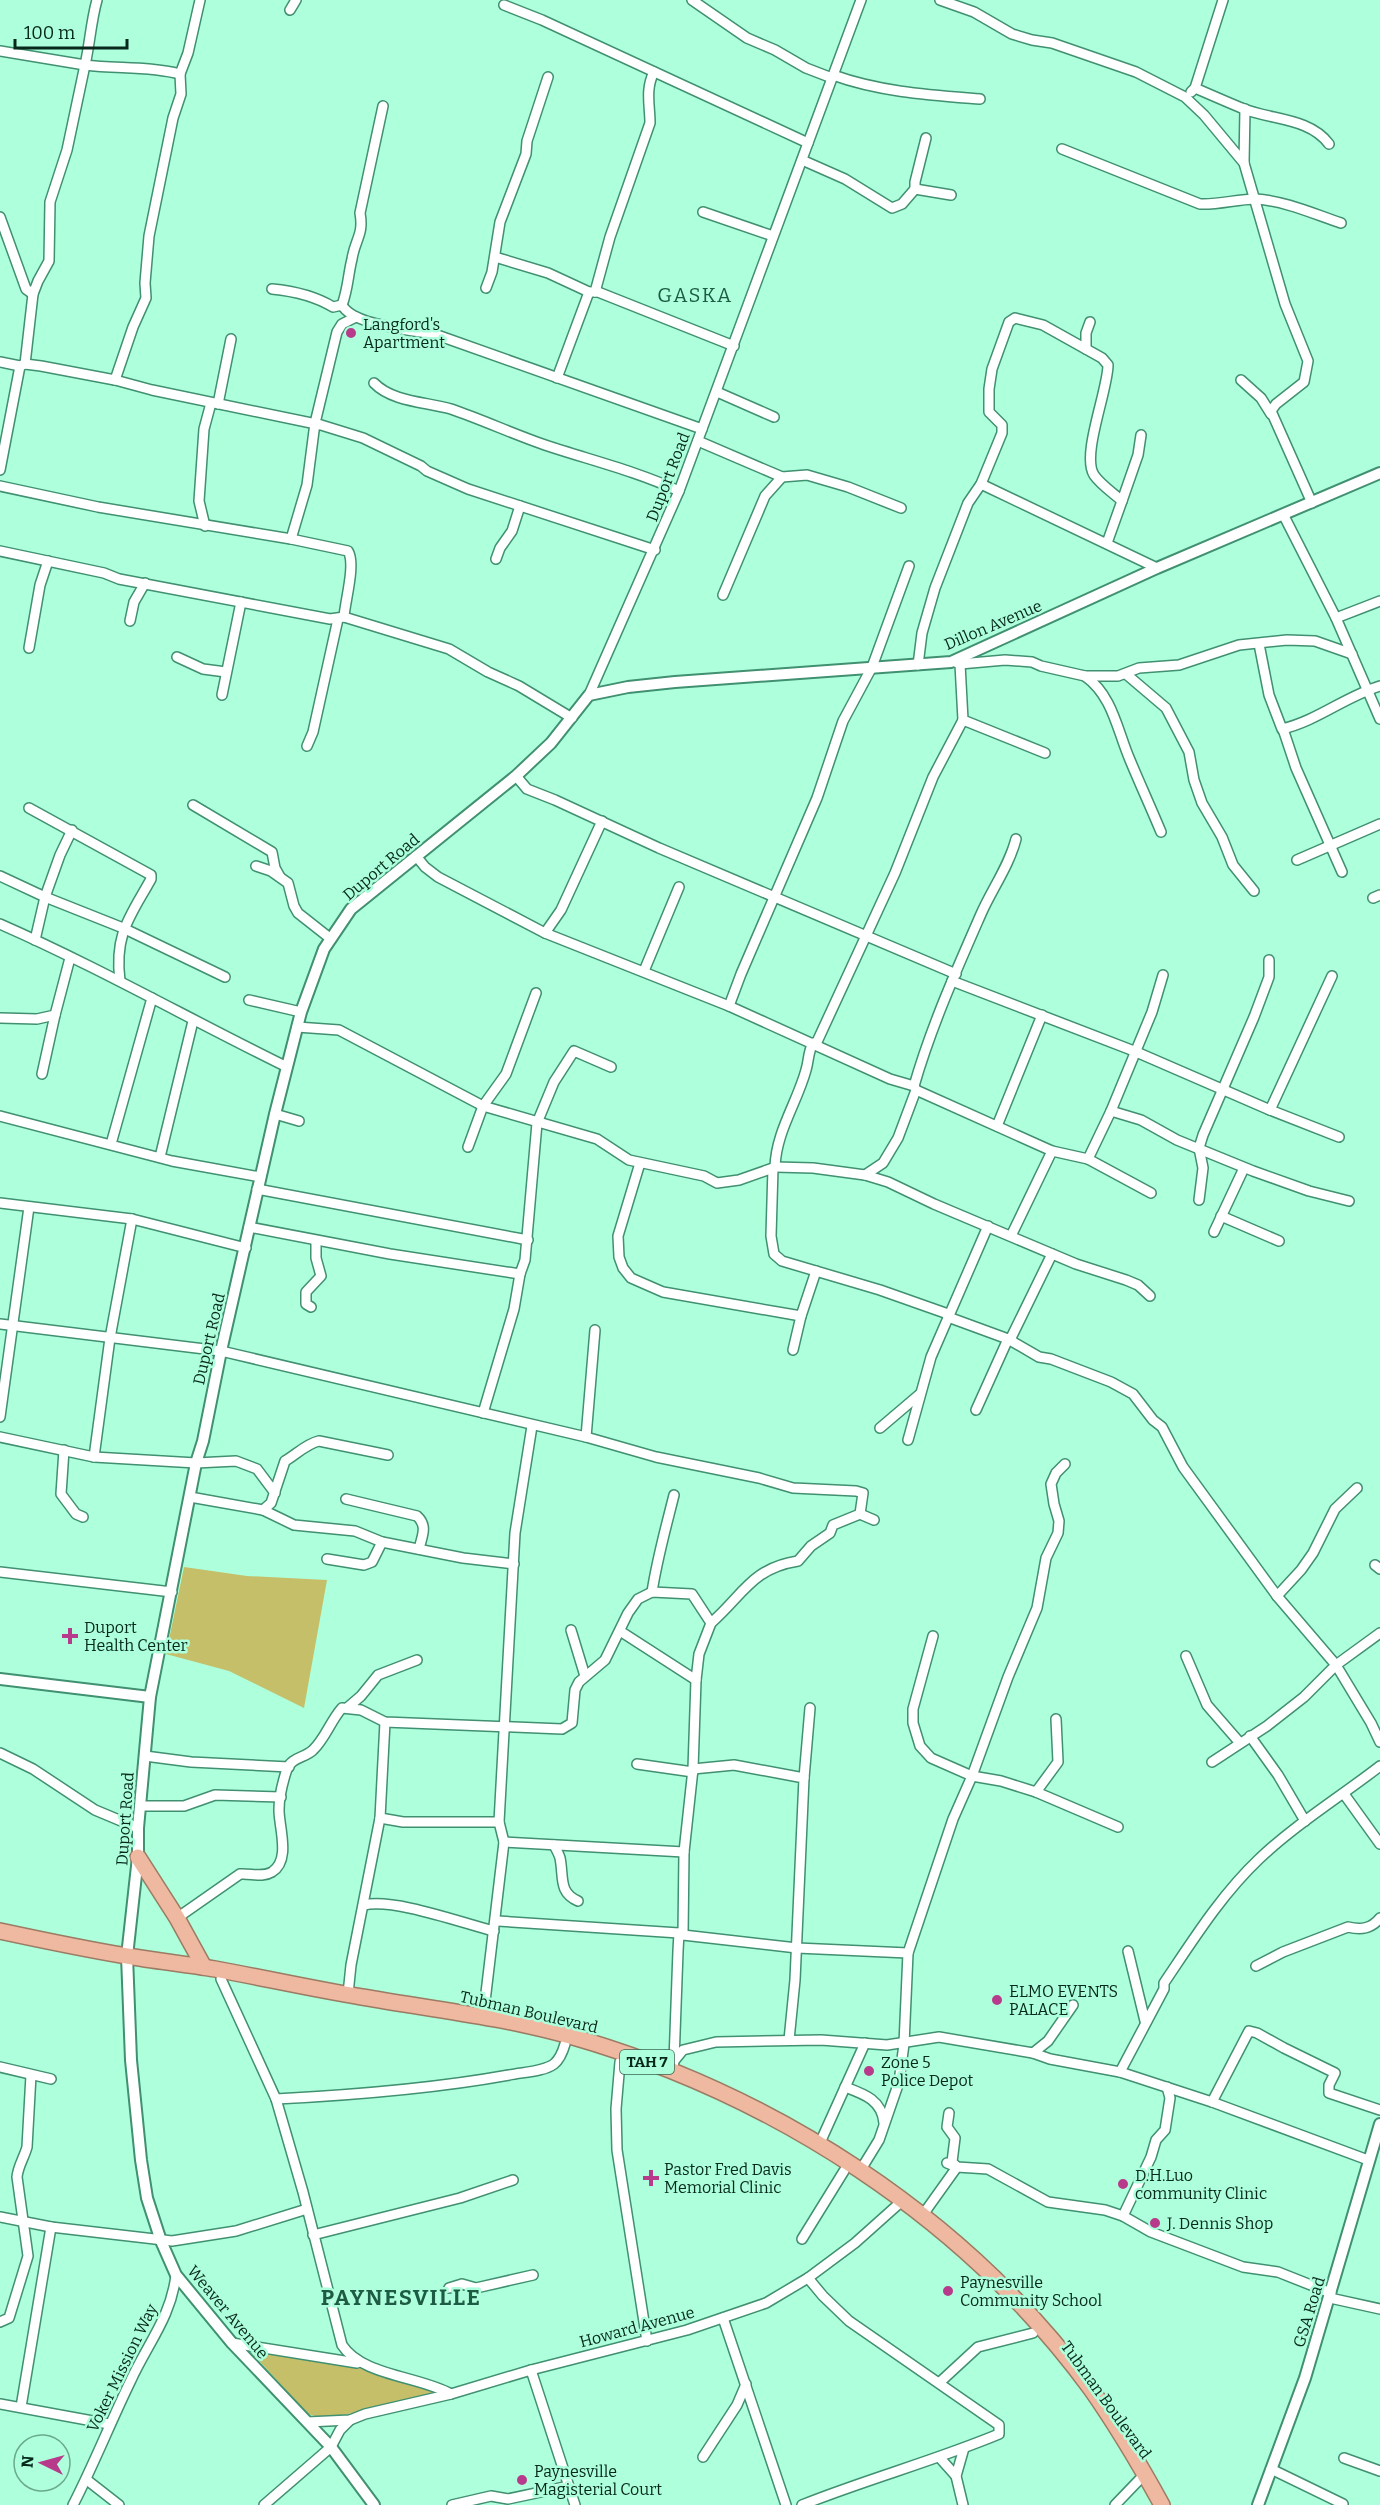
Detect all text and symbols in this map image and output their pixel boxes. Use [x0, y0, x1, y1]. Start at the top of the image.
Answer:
scale bar [15, 12, 128, 50]
text: 100 m [24, 22, 75, 44]
district label: GASKA [657, 283, 733, 307]
place label: Langford's Apartment [363, 315, 445, 352]
marker: Langford's Apartment [344, 326, 358, 340]
street label: Duport Road [642, 429, 694, 524]
street label: Dillon Avenue [941, 596, 1045, 654]
street label: Duport Road [339, 829, 423, 904]
street label: Duport Road [189, 1291, 229, 1387]
place label: Duport Health Center [84, 1618, 188, 1655]
marker: Duport Health Center [61, 1627, 79, 1645]
street label: Duport Road [112, 1771, 138, 1866]
place label: ELMO EVENTS PALACE [1009, 1982, 1118, 2019]
street label: Tubman Boulevard [458, 1987, 600, 2037]
marker: ELMO EVENTS PALACE [990, 1993, 1004, 2007]
road number: TAH 7 [620, 2050, 674, 2074]
place label: Zone 5 Police Depot [881, 2053, 974, 2090]
marker: Zone 5 Police Depot [862, 2064, 876, 2078]
place label: Pastor Fred Davis Memorial Clinic [664, 2160, 792, 2197]
place label: D.H.Luo community Clinic [1135, 2166, 1267, 2203]
marker: Pastor Fred Davis Memorial Clinic [642, 2169, 660, 2187]
marker: D.H.Luo community Clinic [1116, 2177, 1130, 2191]
place label: J. Dennis Shop [1166, 2214, 1273, 2233]
marker: J. Dennis Shop [1148, 2216, 1162, 2230]
street label: Weaver Avenue [184, 2262, 272, 2362]
place label: Paynesville Community School [960, 2273, 1102, 2310]
street label: GSA Road [1289, 2274, 1329, 2350]
district label: PAYNESVILLE [321, 2284, 481, 2311]
marker: Paynesville Community School [941, 2284, 955, 2298]
street label: Voker Mission Way [83, 2300, 161, 2435]
street label: Howard Avenue [577, 2303, 697, 2351]
street label: Tubman Boulevard [1057, 2337, 1155, 2463]
north arrow [12, 2433, 72, 2493]
text: N [18, 2455, 38, 2469]
place label: Paynesville Magisterial Court [534, 2462, 662, 2499]
marker: Paynesville Magisterial Court [515, 2473, 529, 2487]

